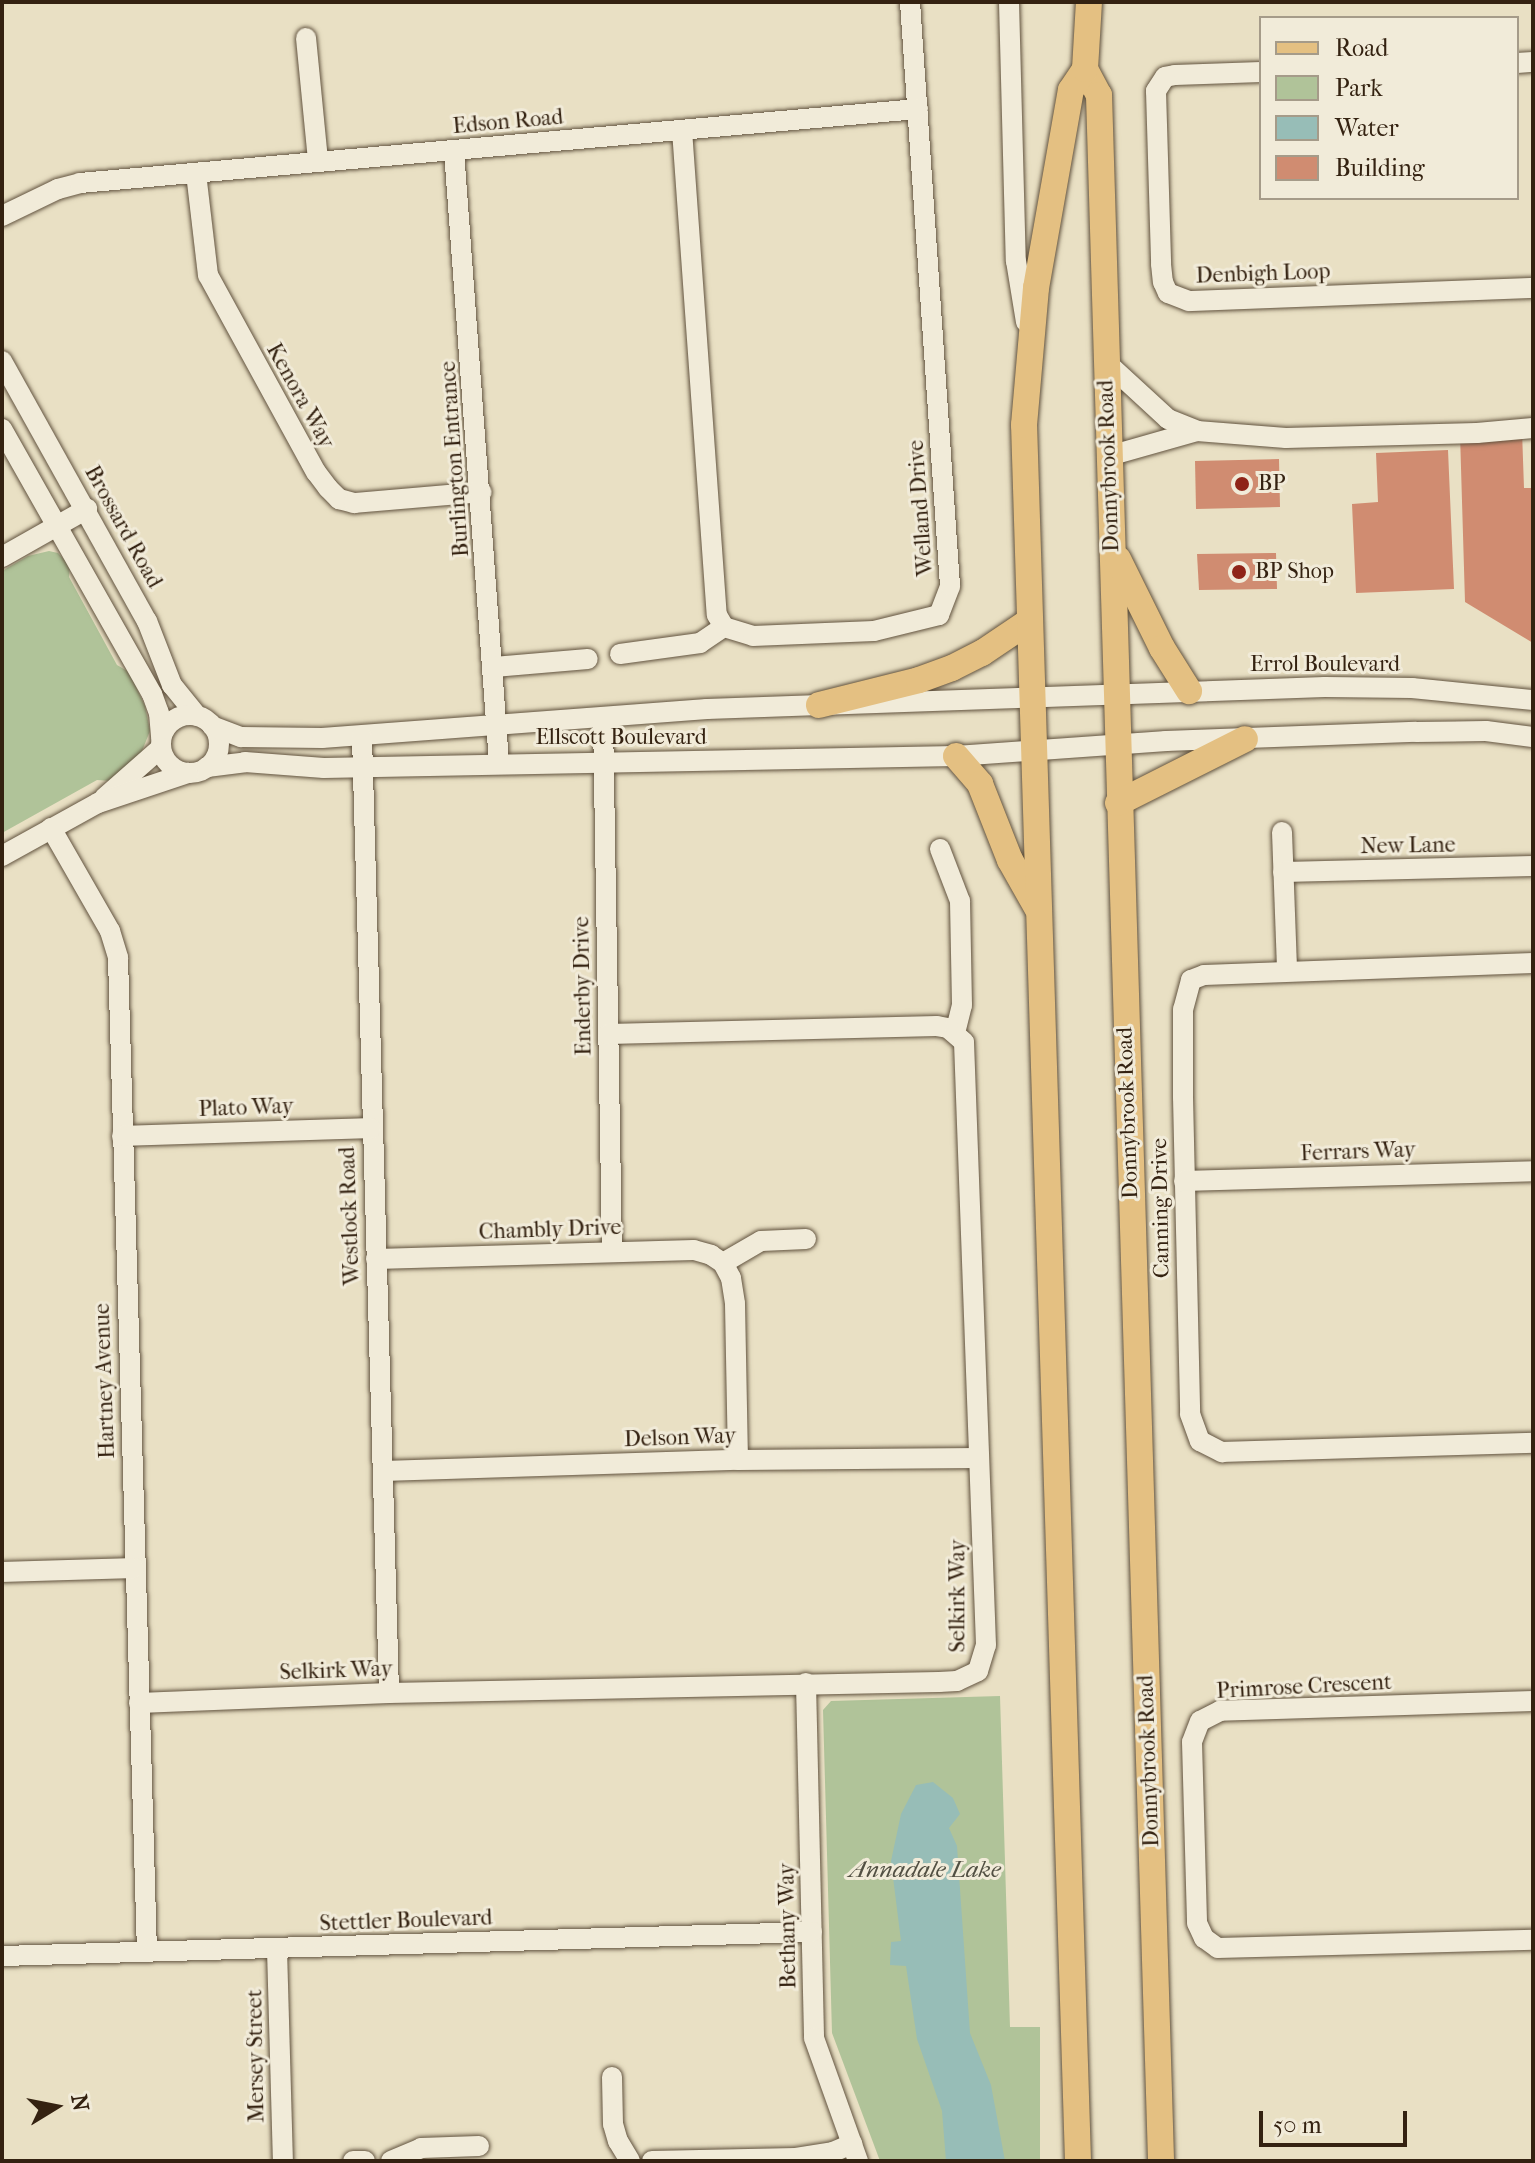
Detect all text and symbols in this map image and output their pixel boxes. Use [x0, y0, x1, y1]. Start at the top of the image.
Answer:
legend [1259, 16, 1519, 200]
text: Road [1335, 34, 1388, 62]
text: Park [1335, 74, 1383, 102]
street label: Edson Road [452, 104, 564, 140]
text: Water [1335, 114, 1399, 142]
text: Building [1335, 154, 1425, 182]
street label: Denbigh Loop [1195, 258, 1331, 290]
street label: Kenora Way [260, 339, 340, 453]
street label: Burlington Entrance [435, 360, 475, 558]
street label: Donnybrook Road [1093, 380, 1125, 552]
street label: Welland Drive [903, 439, 939, 577]
street label: Brossard Road [79, 461, 167, 593]
place label: BP [1258, 471, 1285, 497]
marker: BP [1233, 475, 1251, 493]
place label: BP Shop [1255, 559, 1334, 585]
marker: BP Shop [1230, 563, 1248, 581]
street label: Errol Boulevard [1250, 652, 1400, 678]
street label: Ellscott Boulevard [535, 725, 707, 751]
street label: New Lane [1360, 832, 1456, 860]
street label: Enderby Drive [569, 916, 597, 1056]
street label: Donnybrook Road [1112, 1027, 1144, 1199]
street label: Plato Way [198, 1093, 294, 1123]
street label: Ferrars Way [1300, 1137, 1416, 1167]
street label: Canning Drive [1147, 1138, 1175, 1278]
street label: Westlock Road [334, 1146, 366, 1286]
street label: Chambly Drive [478, 1214, 622, 1246]
street label: Hartney Avenue [89, 1303, 121, 1459]
street label: Delson Way [624, 1423, 736, 1453]
street label: Selkirk Way [945, 1540, 971, 1652]
street label: Selkirk Way [279, 1656, 393, 1686]
street label: Primrose Crescent [1216, 1669, 1392, 1705]
street label: Donnybrook Road [1133, 1675, 1165, 1847]
water label: Annadale Lake [849, 1856, 1001, 1884]
street label: Bethany Way [774, 1863, 802, 1989]
street label: Stettler Boulevard [319, 1905, 493, 1937]
street label: Mersey Street [242, 1989, 270, 2123]
north arrow [16, 2067, 96, 2147]
text: N [65, 2092, 94, 2113]
scale bar [1263, 2095, 1411, 2145]
text: 50 m [1273, 2111, 1322, 2139]

